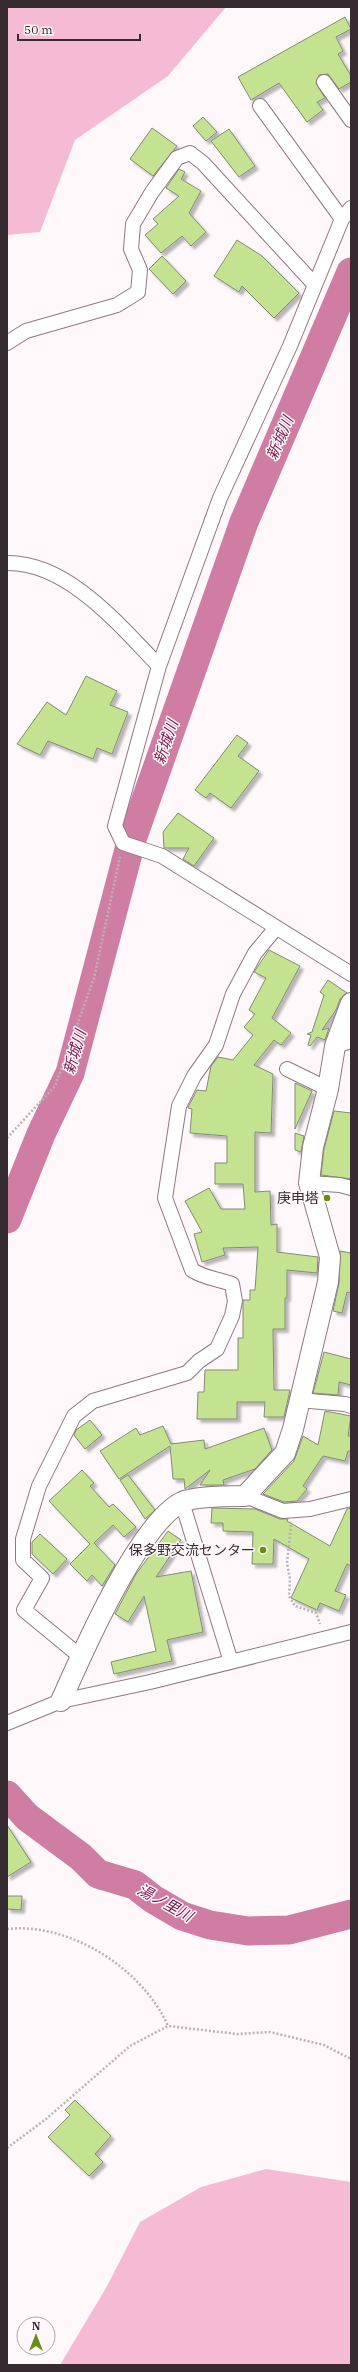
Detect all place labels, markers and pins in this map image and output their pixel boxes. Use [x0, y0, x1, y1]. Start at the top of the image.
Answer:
place label: 庚申塔 [277, 1189, 319, 1207]
marker: 庚申塔 [322, 1193, 332, 1203]
place label: 保多野交流センター [129, 1541, 255, 1559]
marker: 保多野交流センター [258, 1545, 268, 1555]

